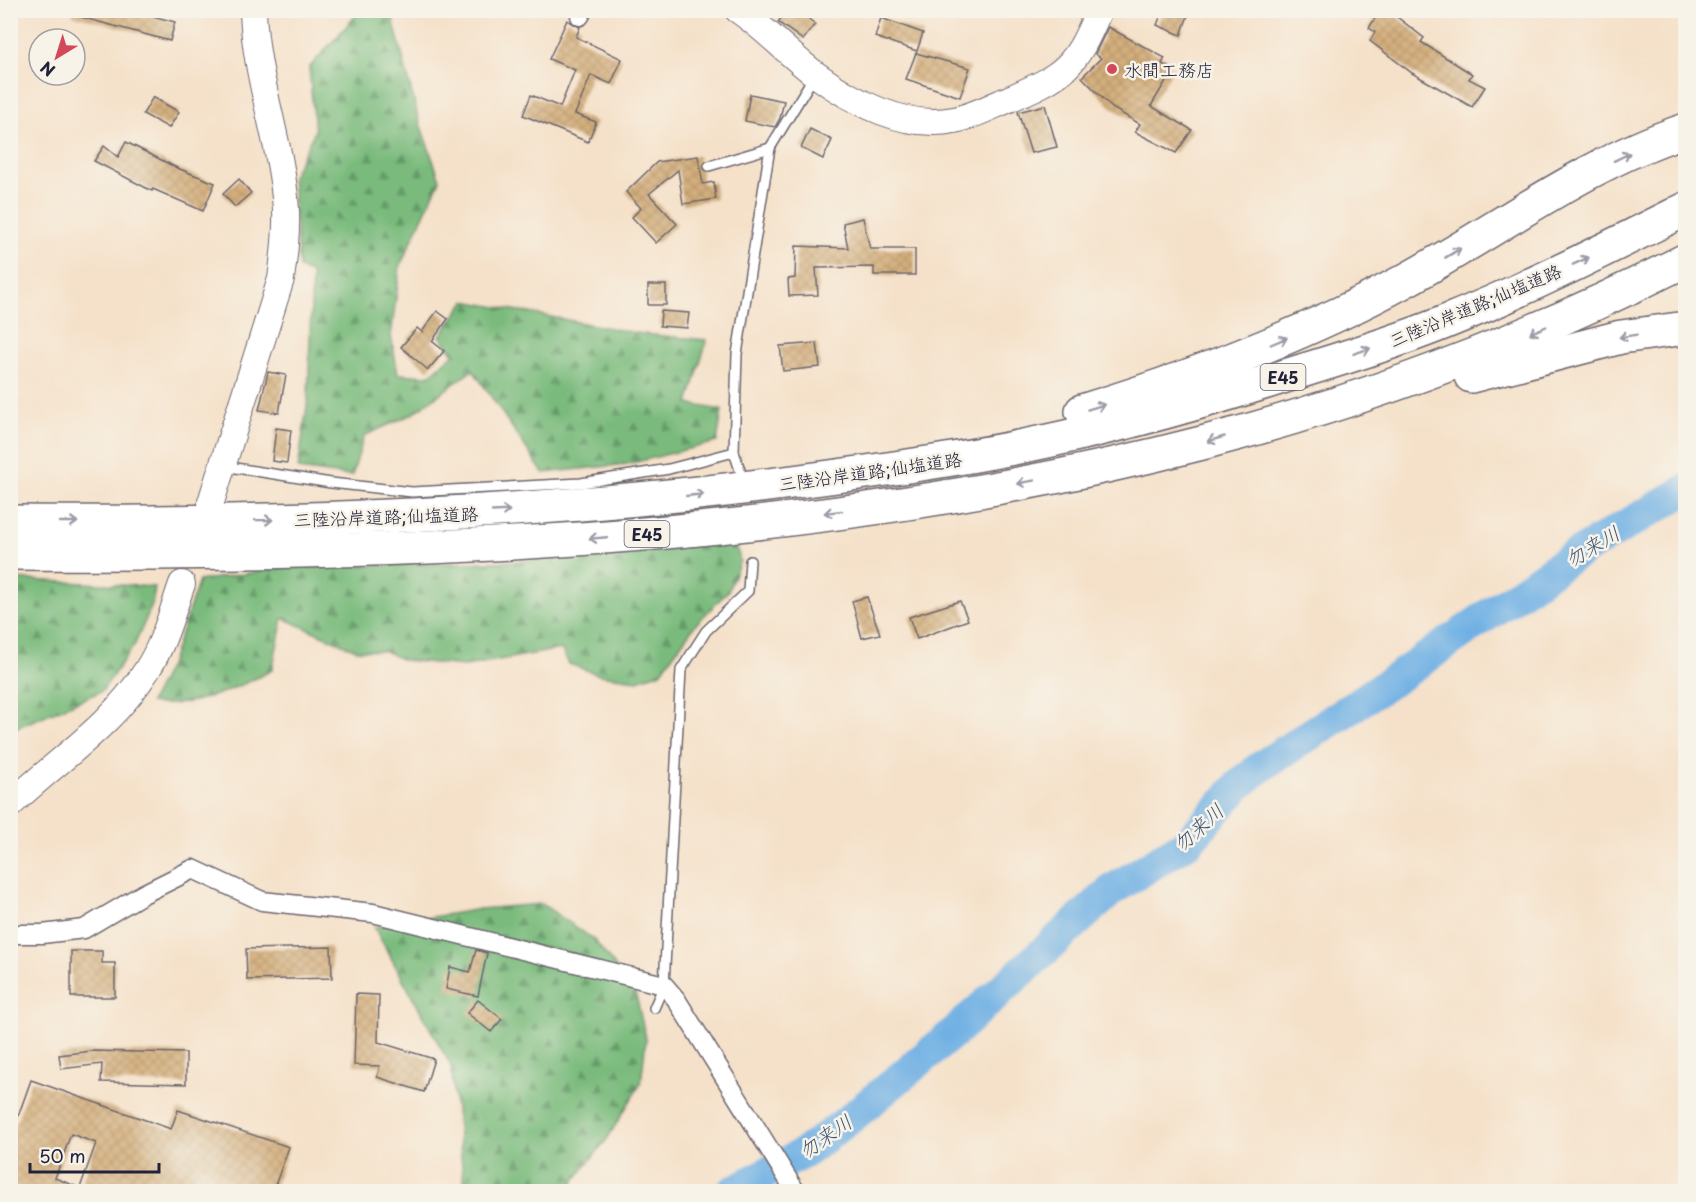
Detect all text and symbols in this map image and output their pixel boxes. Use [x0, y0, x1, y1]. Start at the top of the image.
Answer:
north arrow [27, 27, 87, 87]
text: N [35, 56, 60, 83]
place label: 水間工務店 [1124, 56, 1214, 83]
marker: 水間工務店 [1105, 62, 1119, 76]
one-way arrow [1613, 151, 1631, 163]
one-way arrow [1444, 247, 1461, 259]
one-way arrow [1572, 254, 1590, 265]
street label: 三陸沿岸道路;仙塩道路 [1385, 256, 1565, 354]
one-way arrow [1529, 325, 1547, 336]
one-way arrow [1618, 331, 1638, 342]
one-way arrow [1269, 335, 1288, 346]
one-way arrow [1352, 345, 1371, 356]
road number: E45 [1260, 364, 1306, 390]
one-way arrow [1086, 401, 1105, 412]
one-way arrow [1207, 434, 1226, 446]
street label: 三陸沿岸道路;仙塩道路 [776, 445, 964, 497]
one-way arrow [1017, 477, 1036, 488]
one-way arrow [685, 489, 705, 500]
street label: 三陸沿岸道路;仙塩道路 [293, 499, 479, 533]
one-way arrow [490, 505, 510, 516]
one-way arrow [824, 507, 844, 518]
one-way arrow [253, 514, 273, 526]
one-way arrow [58, 516, 78, 528]
water label: 勿来川 [1559, 518, 1625, 574]
road number: E45 [624, 521, 670, 547]
one-way arrow [588, 533, 608, 544]
water label: 勿来川 [1166, 796, 1230, 858]
water label: 勿来川 [792, 1107, 858, 1165]
scale bar [30, 1136, 159, 1174]
text: 50 m [39, 1142, 86, 1169]

